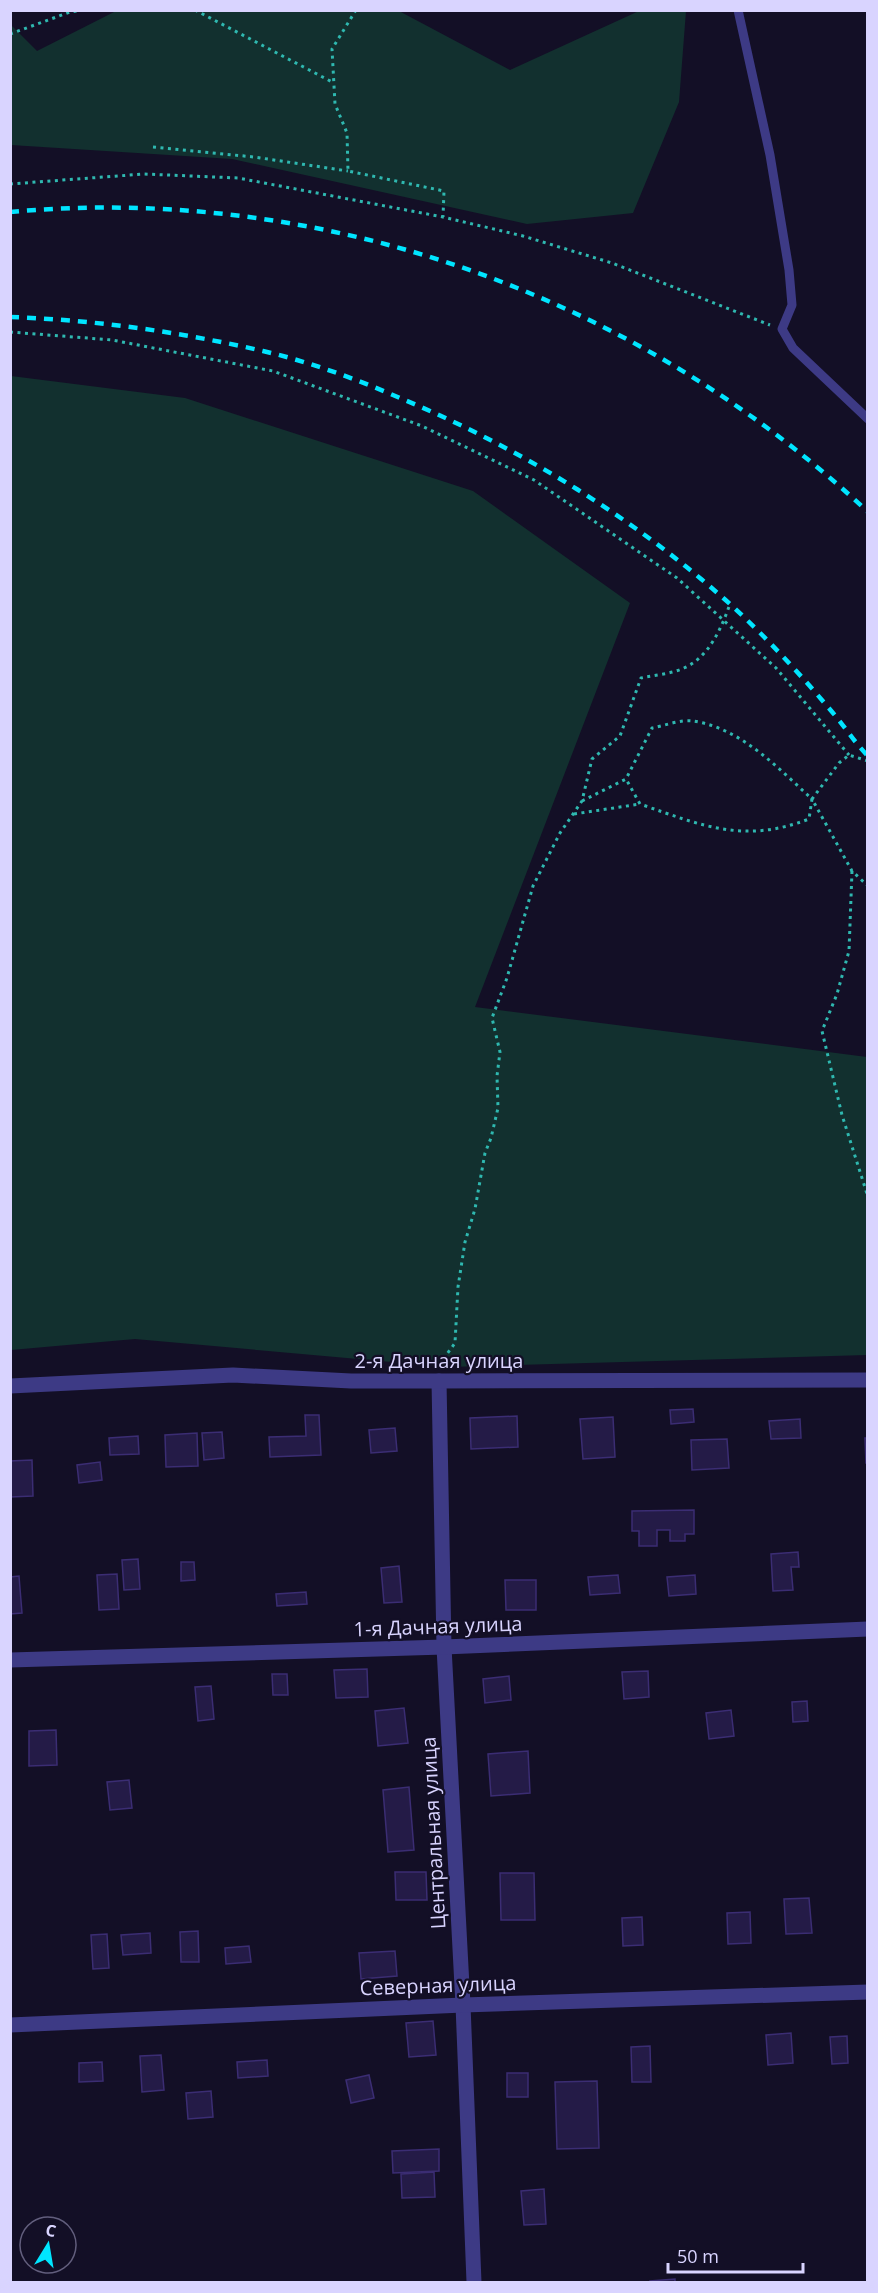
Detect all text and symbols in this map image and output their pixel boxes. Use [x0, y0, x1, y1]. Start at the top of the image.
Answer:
street label: 2-я Дачная улица [355, 1347, 523, 1374]
street label: 1-я Дачная улица [353, 1610, 523, 1642]
street label: Центральная улица [414, 1736, 452, 1930]
street label: Северная улица [359, 1969, 517, 2001]
north arrow [18, 2215, 78, 2275]
text: С [44, 2219, 58, 2242]
scale bar [668, 2236, 803, 2274]
text: 50 m [677, 2244, 719, 2268]

